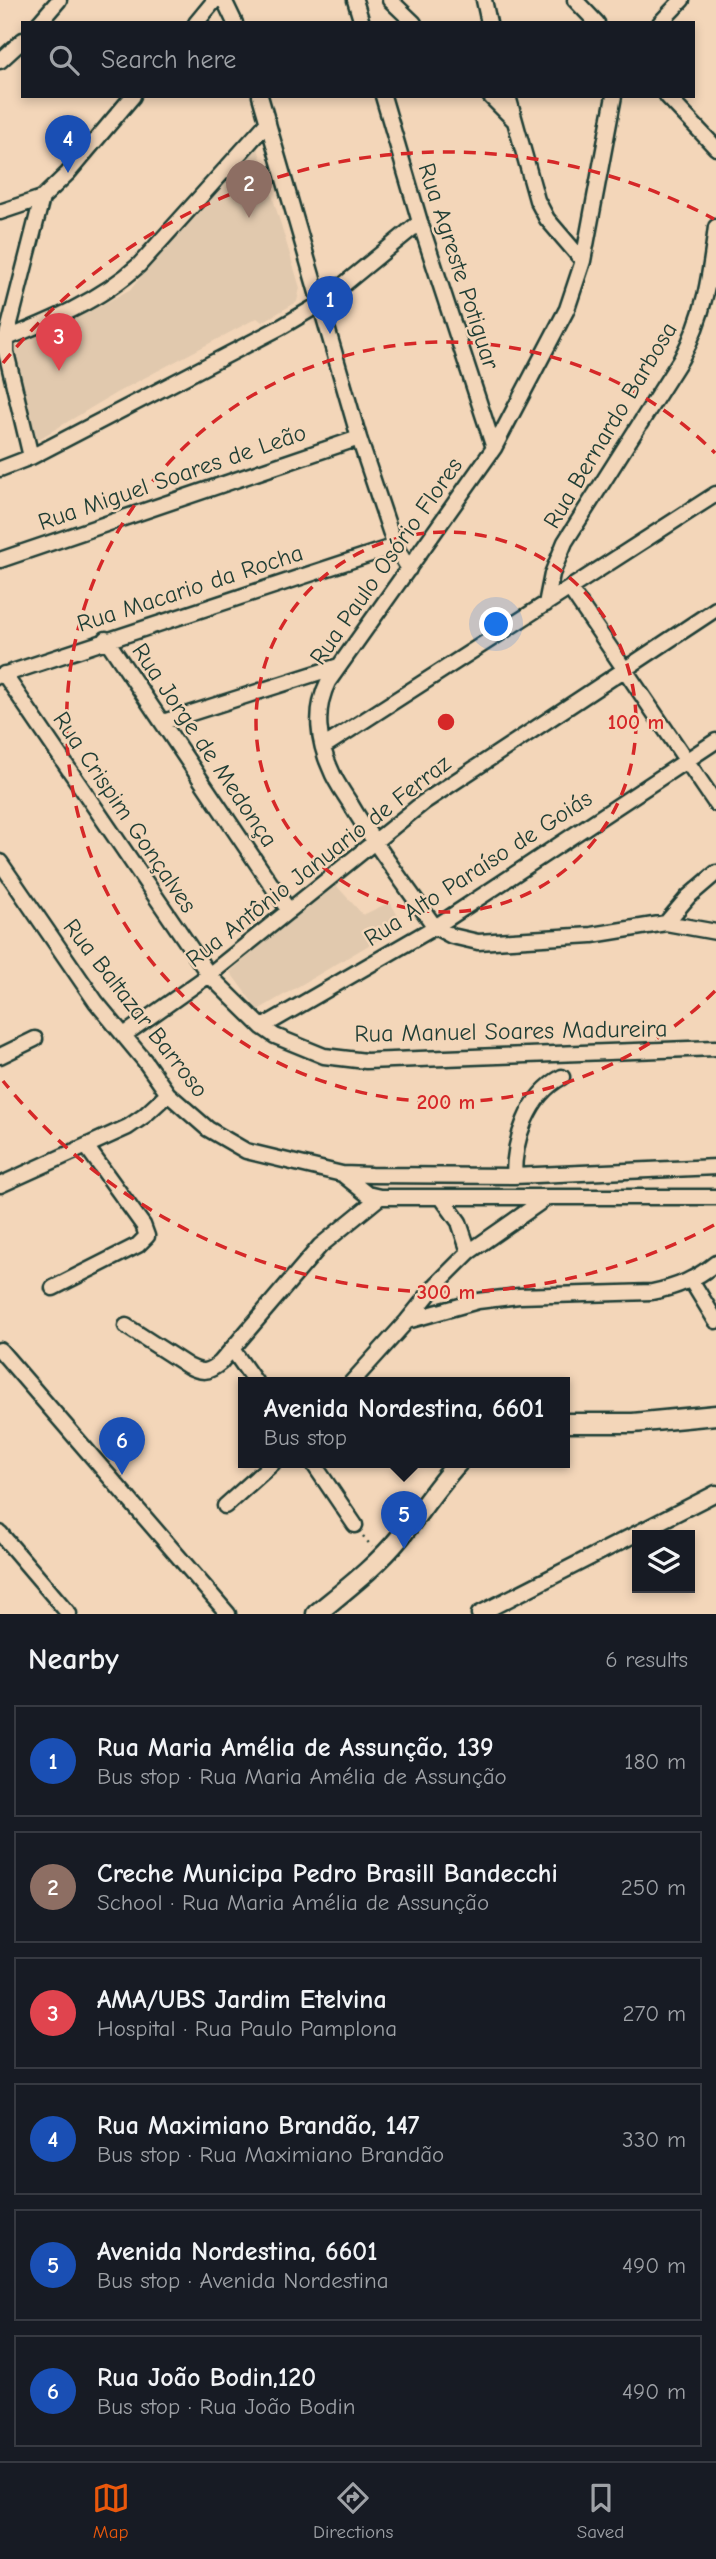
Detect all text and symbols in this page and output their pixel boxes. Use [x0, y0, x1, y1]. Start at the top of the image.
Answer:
search box [21, 21, 695, 98]
icon: search [45, 41, 83, 79]
text: Search here [101, 45, 236, 75]
pin: 4 [45, 115, 91, 173]
street label: Rua Agreste Potiguar [412, 159, 506, 373]
pin: 2 [226, 160, 272, 218]
pin: 1 [307, 276, 353, 334]
pin: 3 [36, 313, 82, 371]
street label: Rua Bernardo Barbosa [537, 317, 683, 533]
street label: Rua Miguel Soares de Leão [34, 418, 310, 536]
street label: Rua Paulo Osório Flores [304, 452, 468, 670]
street label: Rua Macario da Rocha [74, 538, 306, 638]
your location [479, 607, 513, 641]
street label: Rua Jorge de Medonça [126, 638, 284, 852]
street label: Rua Crispim Gonçalves [47, 706, 203, 918]
centre of rings [434, 710, 458, 734]
text: 100 m [608, 710, 664, 734]
street label: Rua Antônio Januario de Ferraz [180, 749, 456, 973]
street label: Rua Alto Paraíso de Goiás [359, 784, 597, 952]
street label: Rua Baltazar Barroso [58, 913, 214, 1103]
street label: Rua Manuel Soares Madureira [354, 1014, 668, 1048]
text: 200 m [417, 1090, 475, 1114]
text: 300 m [417, 1280, 475, 1304]
popup [238, 1377, 570, 1468]
text: Avenida Nordestina, 6601 [264, 1394, 544, 1424]
pin: 6 [99, 1417, 145, 1475]
text: Bus stop [264, 1424, 347, 1451]
pin: 5 [381, 1491, 427, 1549]
map controls [632, 1530, 695, 1593]
button: layers [632, 1530, 695, 1593]
text: Nearby [28, 1642, 119, 1677]
text: 6 results [605, 1646, 688, 1673]
text: Rua Maria Amélia de Assunção, 139 [97, 1733, 494, 1763]
text: 1 [48, 1748, 58, 1775]
text: 180 m [624, 1748, 686, 1775]
text: Bus stop · Rua Maria Amélia de Assunção [97, 1763, 507, 1790]
text: Creche Municipa Pedro Brasill Bandecchi [97, 1859, 558, 1889]
text: 2 [47, 1874, 59, 1901]
text: 250 m [621, 1874, 686, 1901]
text: School · Rua Maria Amélia de Assunção [97, 1889, 489, 1916]
text: AMA/UBS Jardim Etelvina [97, 1985, 387, 2015]
text: 3 [47, 2000, 59, 2027]
text: 270 m [622, 2000, 686, 2027]
text: Hospital · Rua Paulo Pamplona [97, 2015, 397, 2042]
text: Rua Maximiano Brandão, 147 [97, 2111, 420, 2141]
text: 4 [48, 2126, 58, 2153]
text: 330 m [622, 2126, 686, 2153]
text: Bus stop · Rua Maximiano Brandão [97, 2141, 444, 2168]
text: Avenida Nordestina, 6601 [97, 2237, 377, 2267]
text: 5 [47, 2252, 59, 2279]
text: 490 m [622, 2252, 686, 2279]
text: Bus stop · Avenida Nordestina [97, 2267, 389, 2294]
text: Rua João Bodin,120 [97, 2363, 316, 2393]
text: 6 [47, 2378, 59, 2405]
text: 490 m [622, 2378, 686, 2405]
text: Bus stop · Rua João Bodin [97, 2393, 356, 2420]
tab: Map [92, 2479, 130, 2543]
tab: Directions [313, 2479, 393, 2543]
tab: Saved [577, 2479, 624, 2543]

